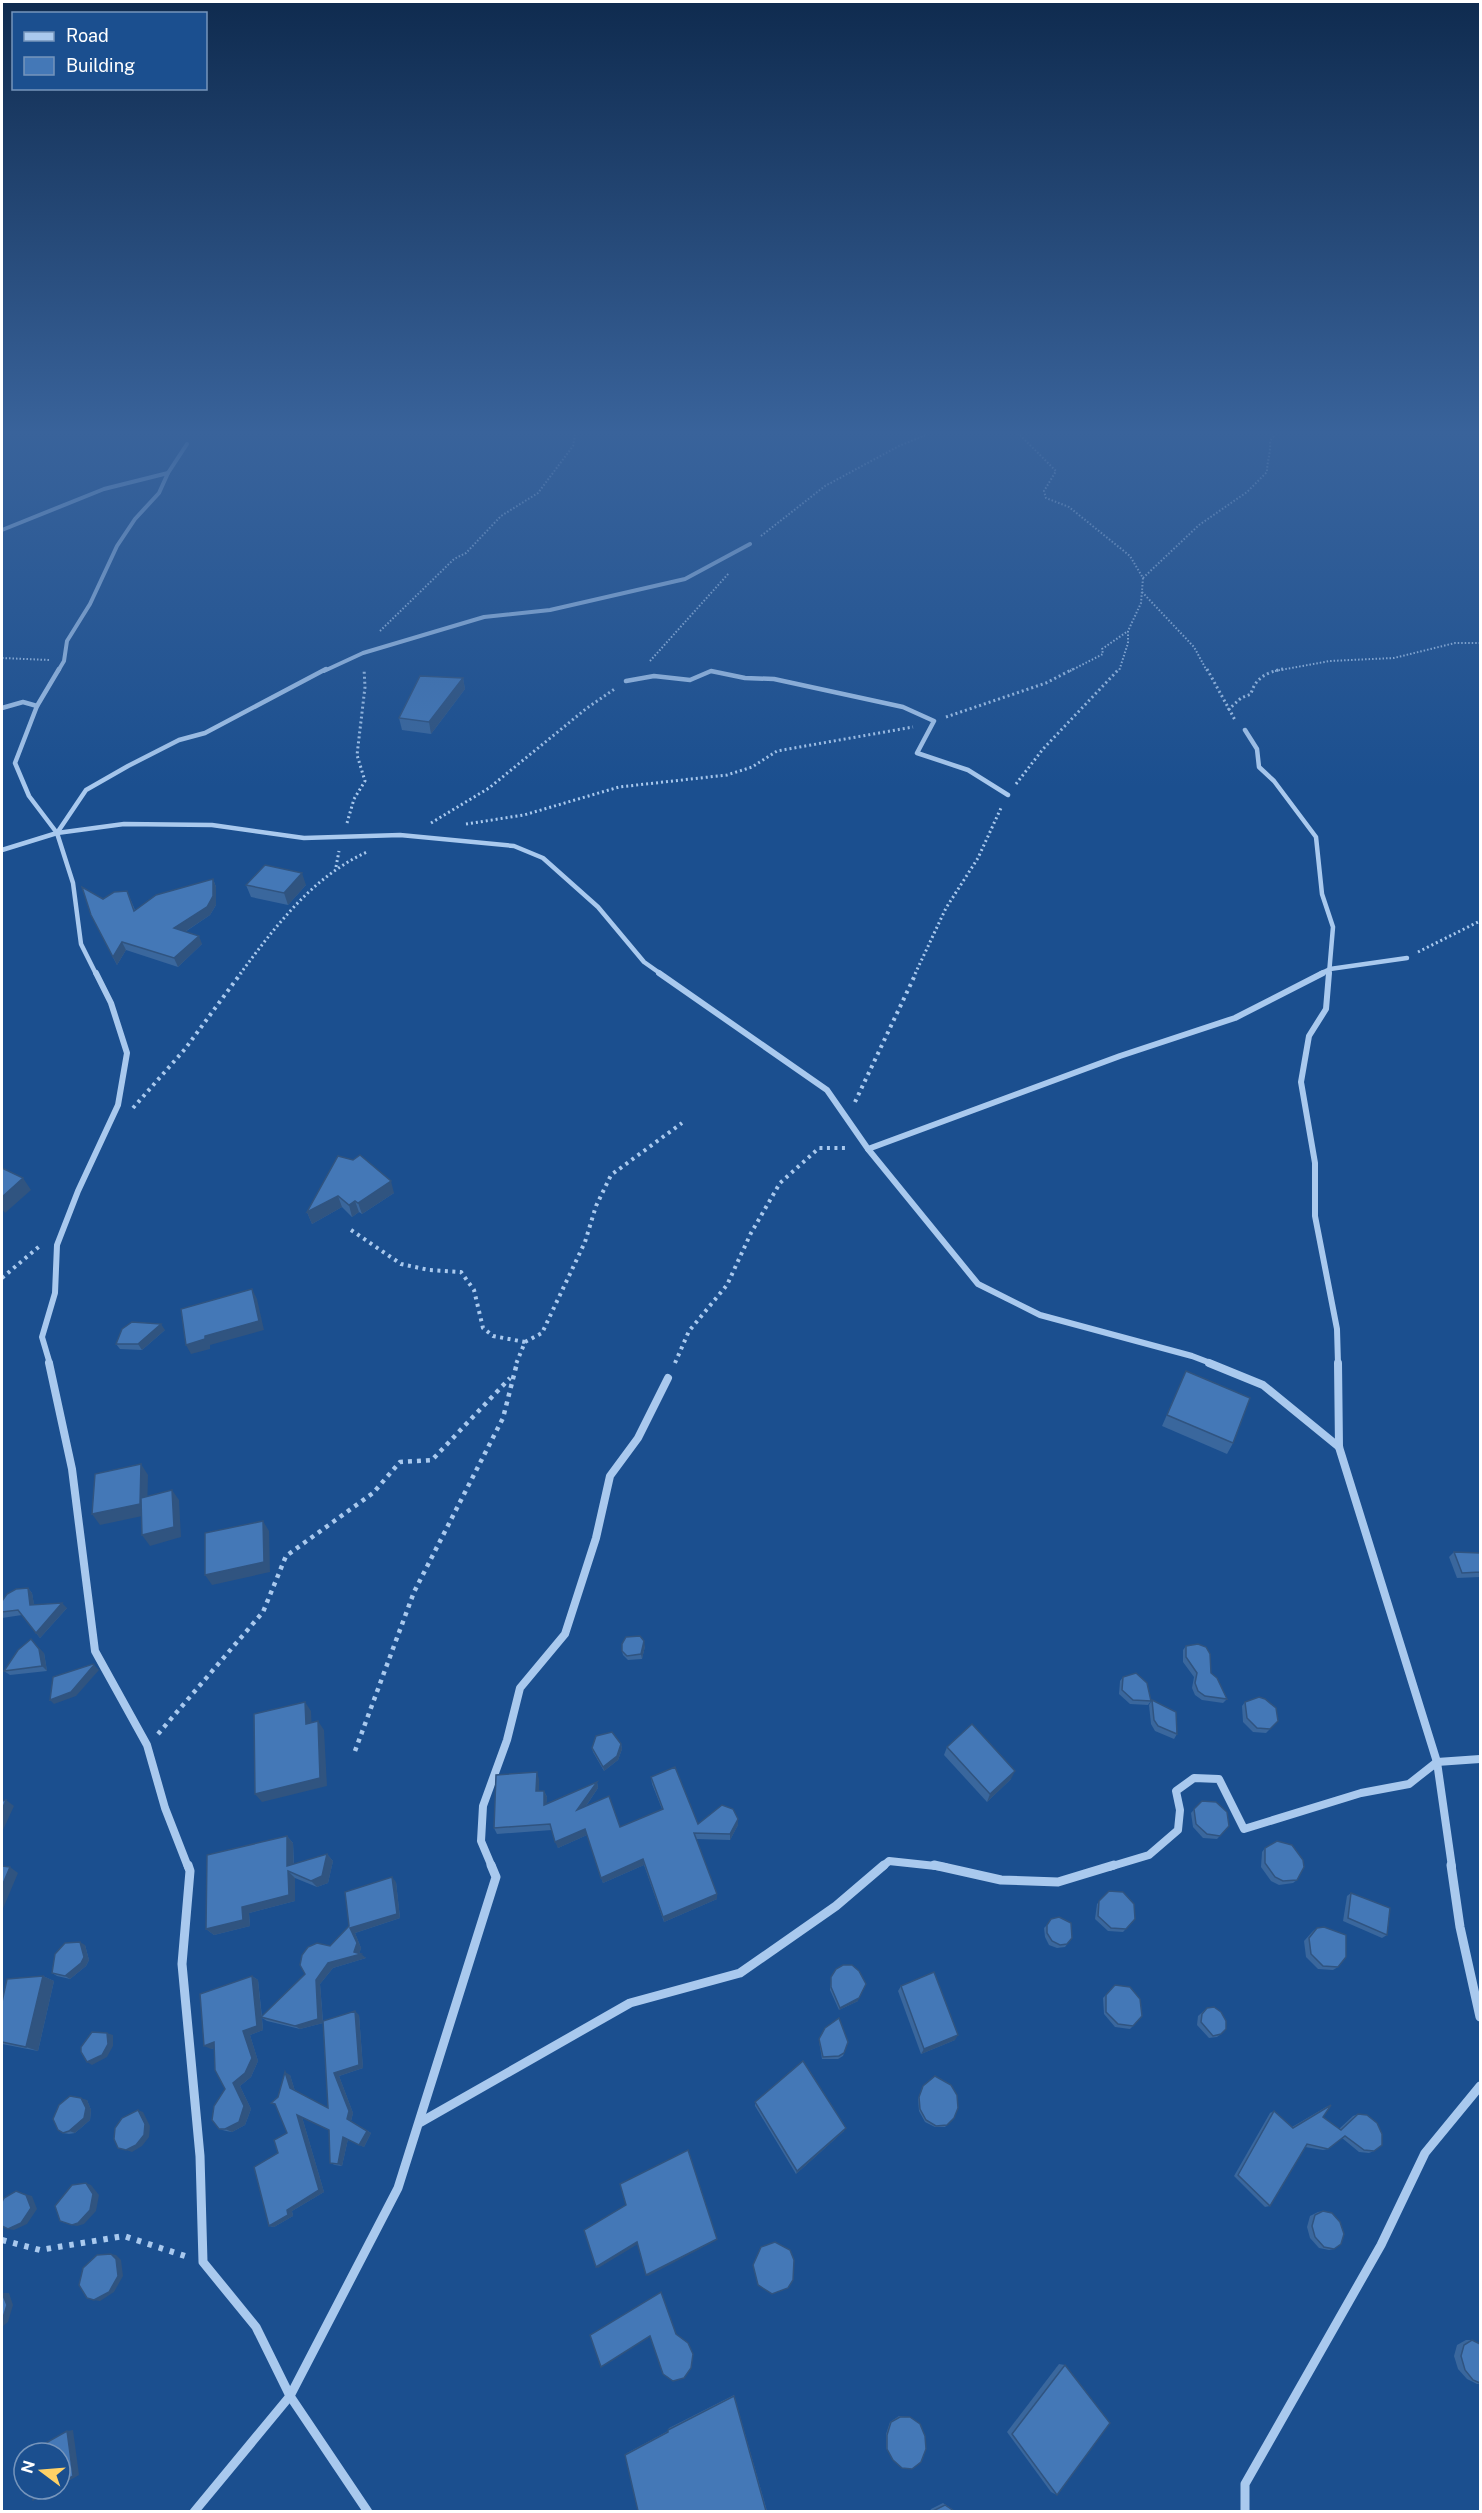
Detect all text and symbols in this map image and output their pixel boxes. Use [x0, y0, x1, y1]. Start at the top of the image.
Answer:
legend [12, 12, 207, 90]
text: Road [66, 25, 109, 46]
text: Building [66, 55, 135, 76]
north arrow [12, 2441, 72, 2501]
text: N [17, 2458, 39, 2476]

